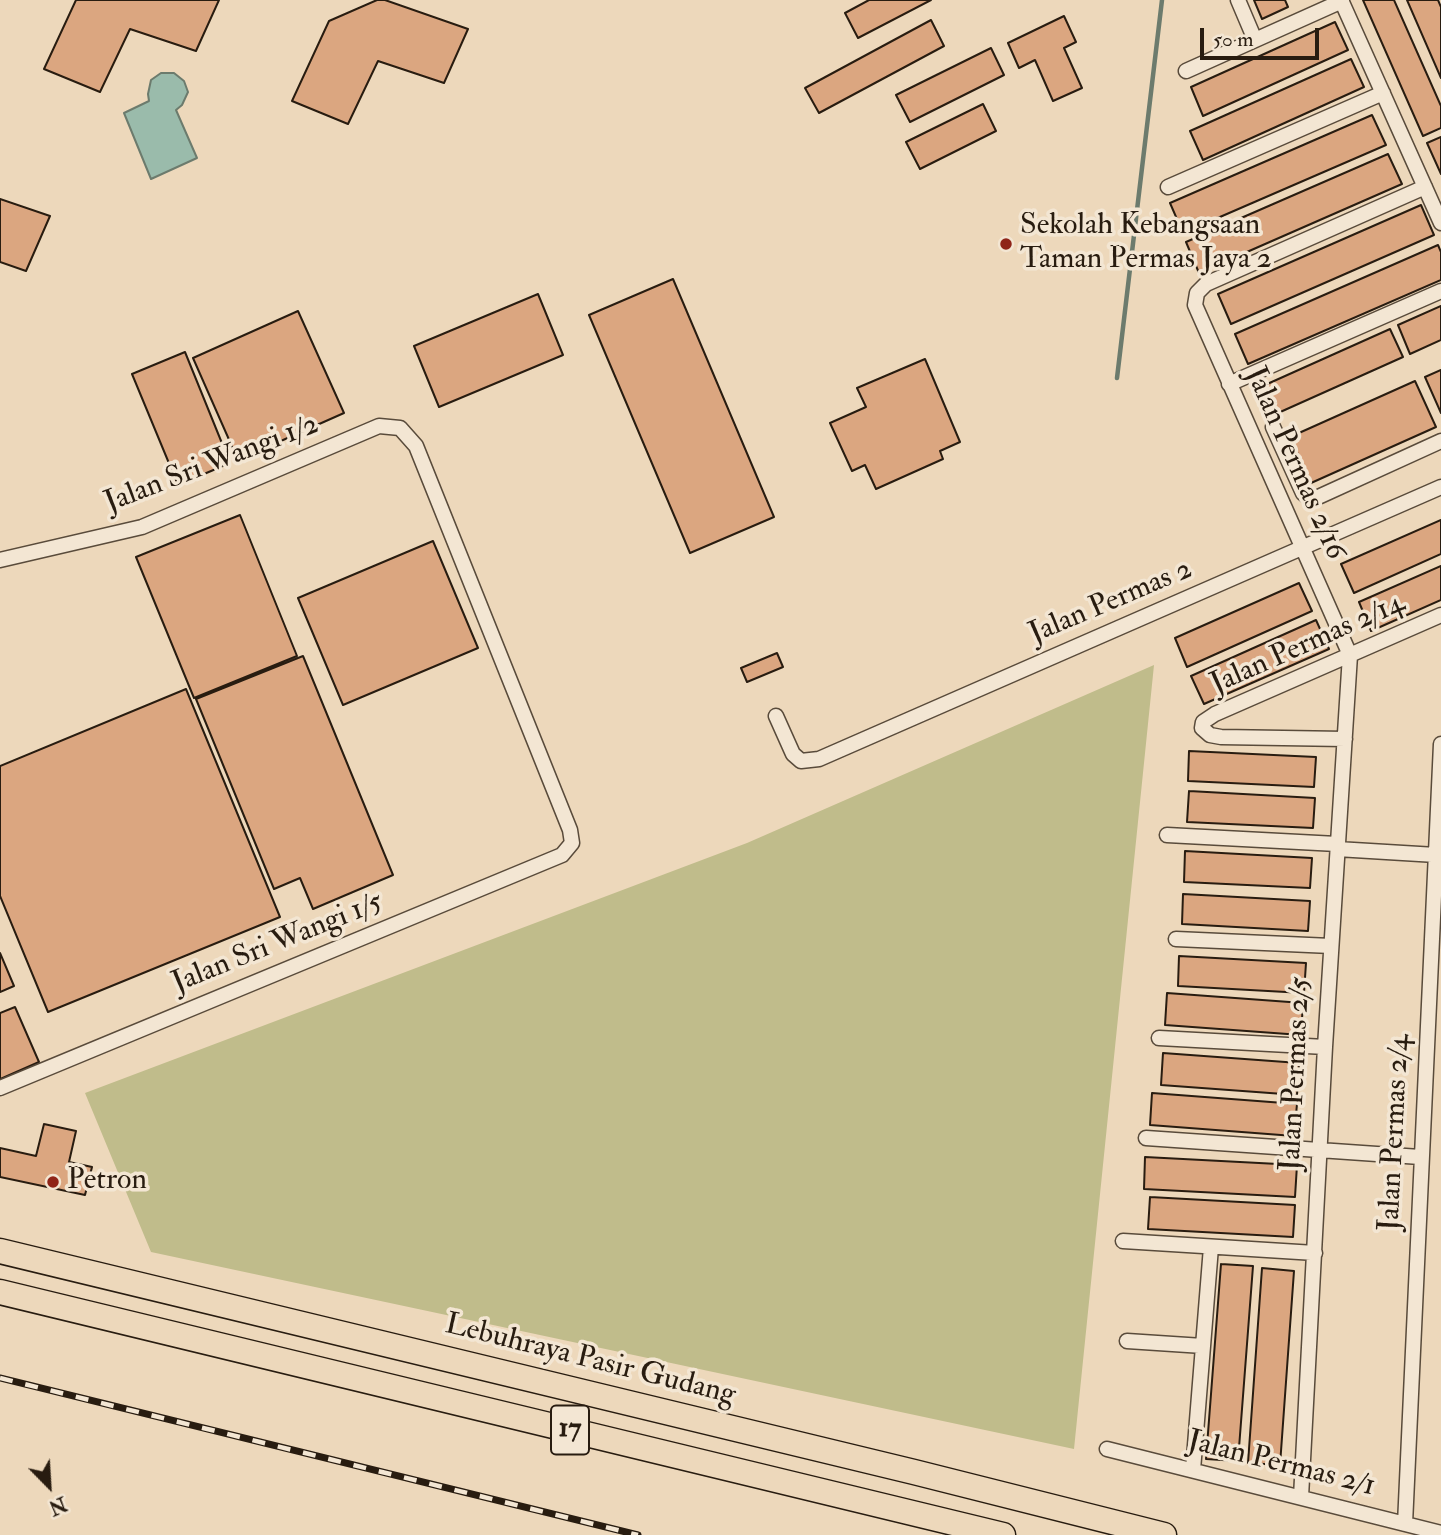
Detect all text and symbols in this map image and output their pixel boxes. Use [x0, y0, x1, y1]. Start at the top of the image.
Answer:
scale bar [1203, 14, 1322, 58]
text: 50 m [1213, 26, 1254, 53]
place label: Sekolah Kebangsaan Taman Permas Jaya 2 [1020, 209, 1272, 280]
marker: Sekolah Kebangsaan Taman Permas Jaya 2 [998, 236, 1014, 252]
street label: Jalan Permas 2/16 [1235, 362, 1353, 566]
street label: Jalan Sri Wangi 1/2 [100, 408, 324, 522]
street label: Jalan Permas 2 [1024, 553, 1198, 653]
street label: Jalan Permas 2/14 [1206, 586, 1410, 704]
street label: Jalan Sri Wangi 1/5 [167, 885, 389, 1003]
street label: Jalan Permas 2/5 [1274, 976, 1320, 1172]
street label: Jalan Permas 2/4 [1373, 1034, 1419, 1232]
place label: Petron [67, 1164, 147, 1200]
marker: Petron [45, 1174, 61, 1190]
street label: Lebuhraya Pasir Gudang [441, 1307, 739, 1415]
road number: 17 [551, 1406, 589, 1454]
street label: Jalan Permas 2/1 [1183, 1424, 1379, 1506]
north arrow [14, 1451, 84, 1521]
text: N [45, 1491, 70, 1520]

